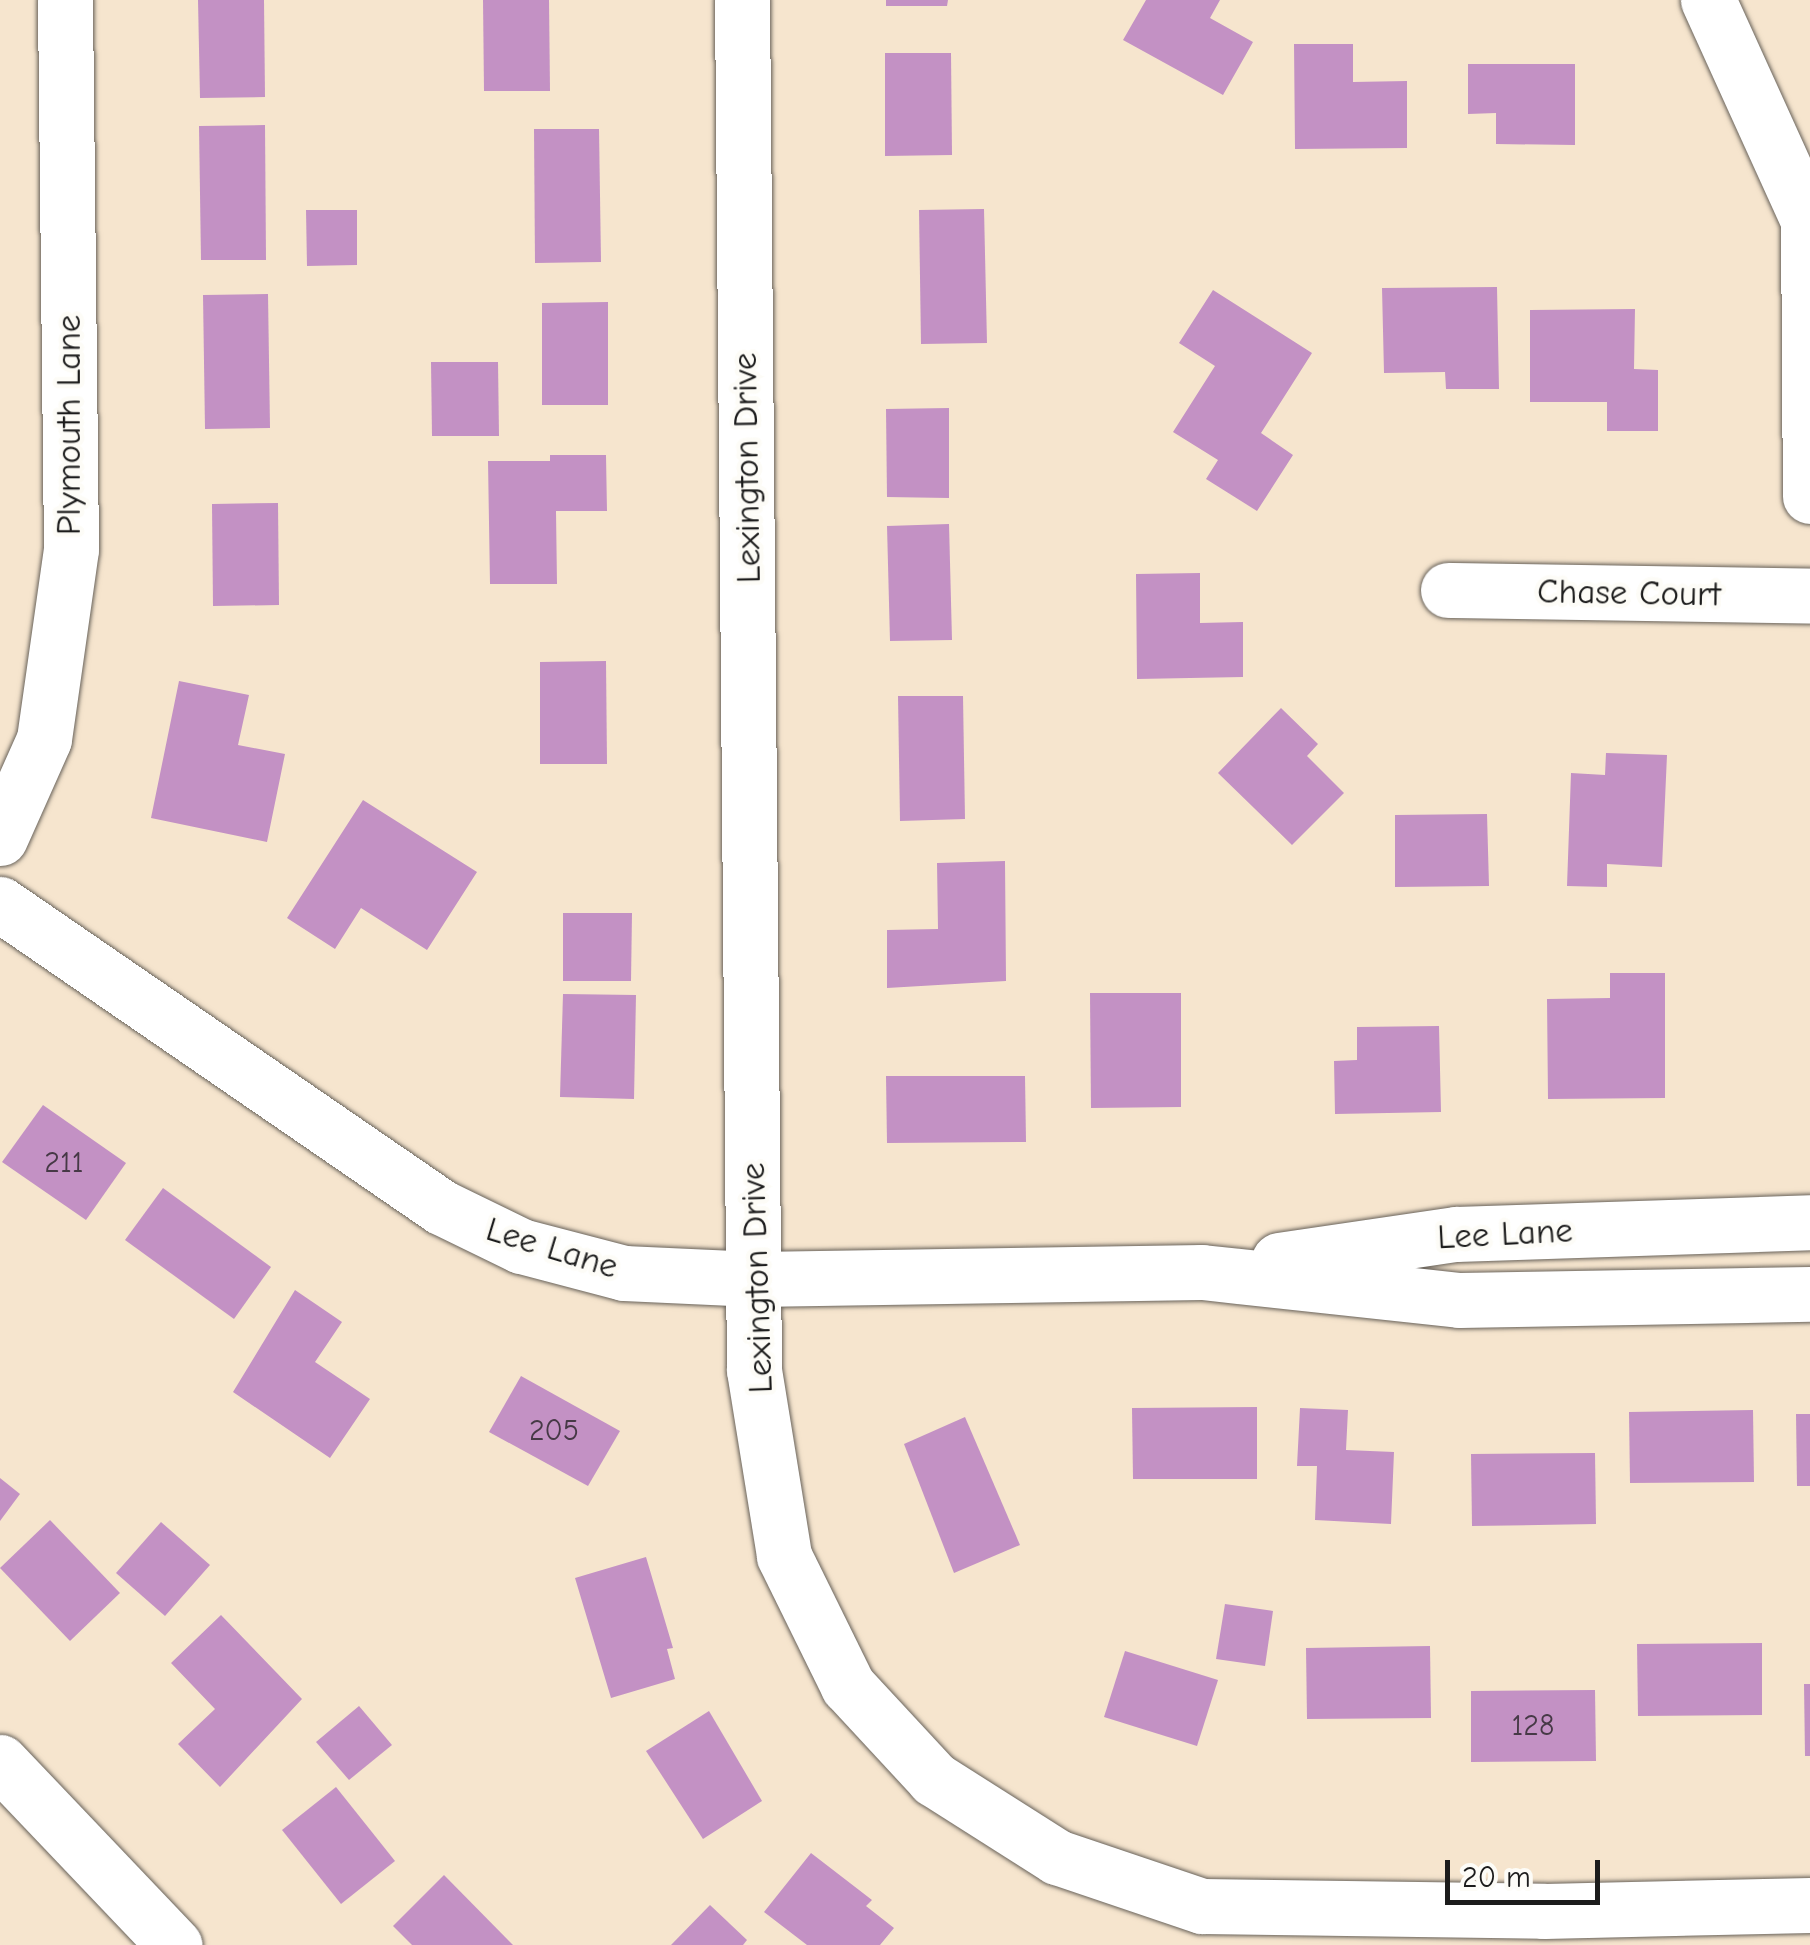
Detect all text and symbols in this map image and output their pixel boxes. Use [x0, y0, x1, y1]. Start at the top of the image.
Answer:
street label: Plymouth Lane [48, 315, 90, 535]
street label: Lexington Drive [724, 352, 770, 584]
street label: Chase Court [1537, 570, 1721, 616]
house number: 211 [44, 1145, 84, 1181]
street label: Lexington Drive [732, 1162, 782, 1394]
street label: Lee Lane [481, 1208, 623, 1288]
street label: Lee Lane [1436, 1209, 1574, 1259]
house number: 205 [529, 1413, 579, 1449]
house number: 128 [1511, 1708, 1555, 1744]
scale bar [1450, 1840, 1605, 1902]
text: 20 m [1462, 1860, 1531, 1895]

